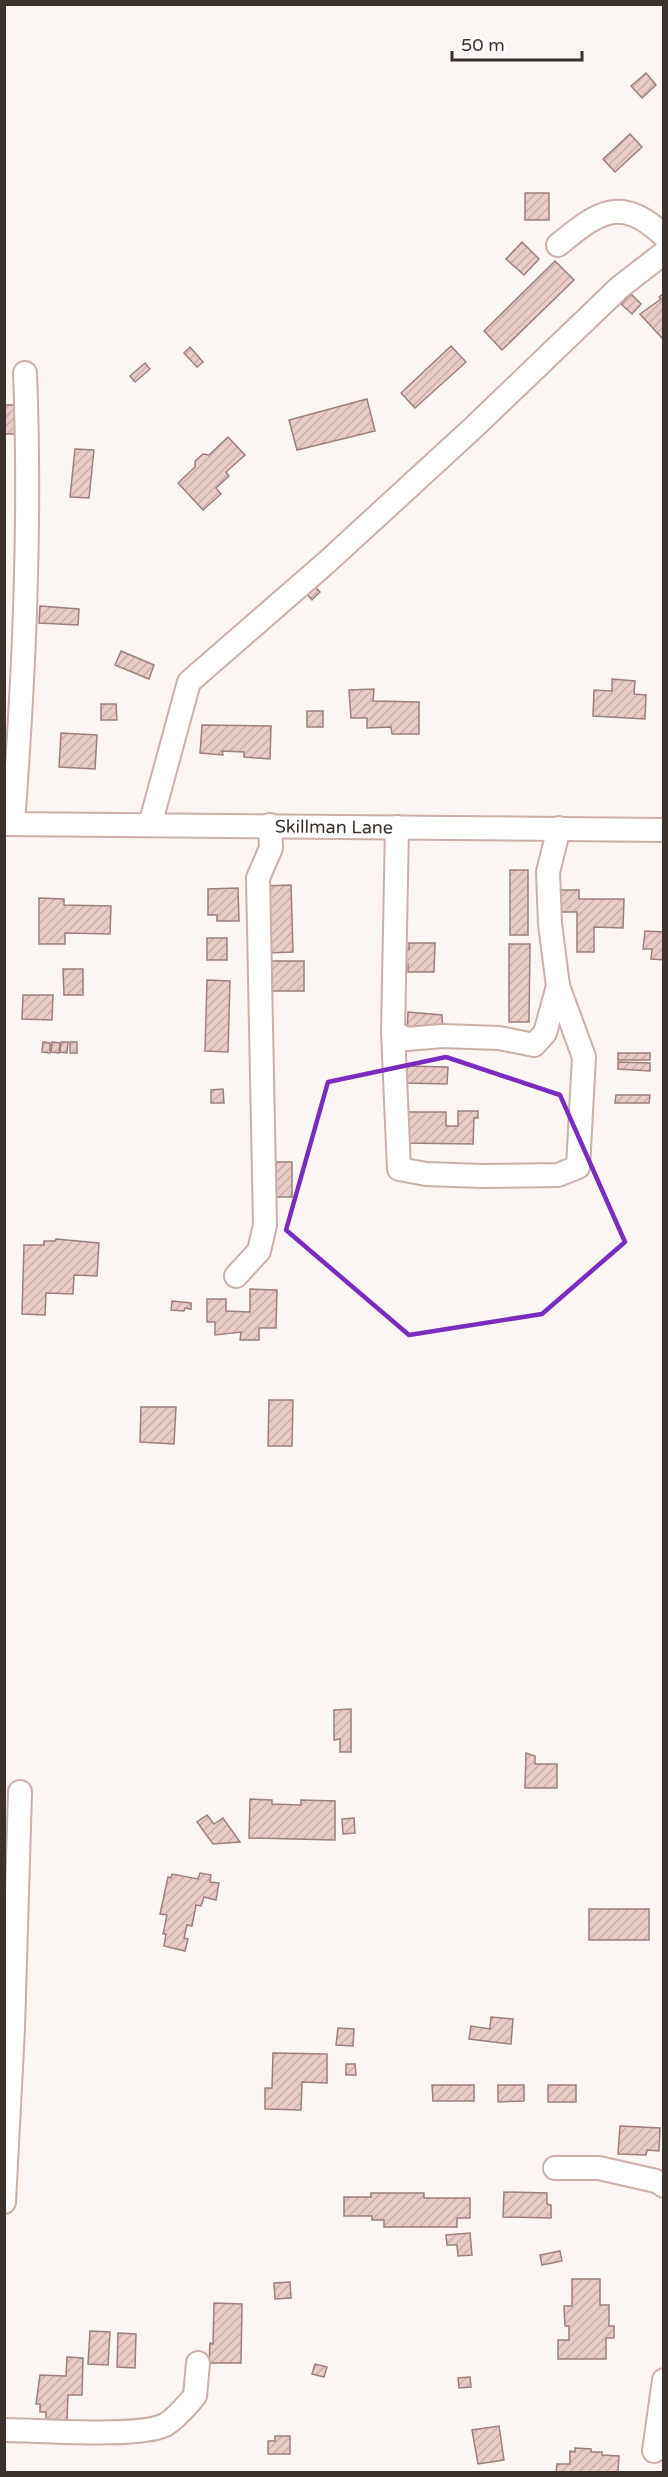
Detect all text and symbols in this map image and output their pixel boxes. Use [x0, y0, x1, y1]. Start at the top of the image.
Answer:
scale bar [452, 24, 582, 62]
text: 50 m [461, 34, 505, 56]
street label: Skillman Lane [275, 815, 393, 839]

